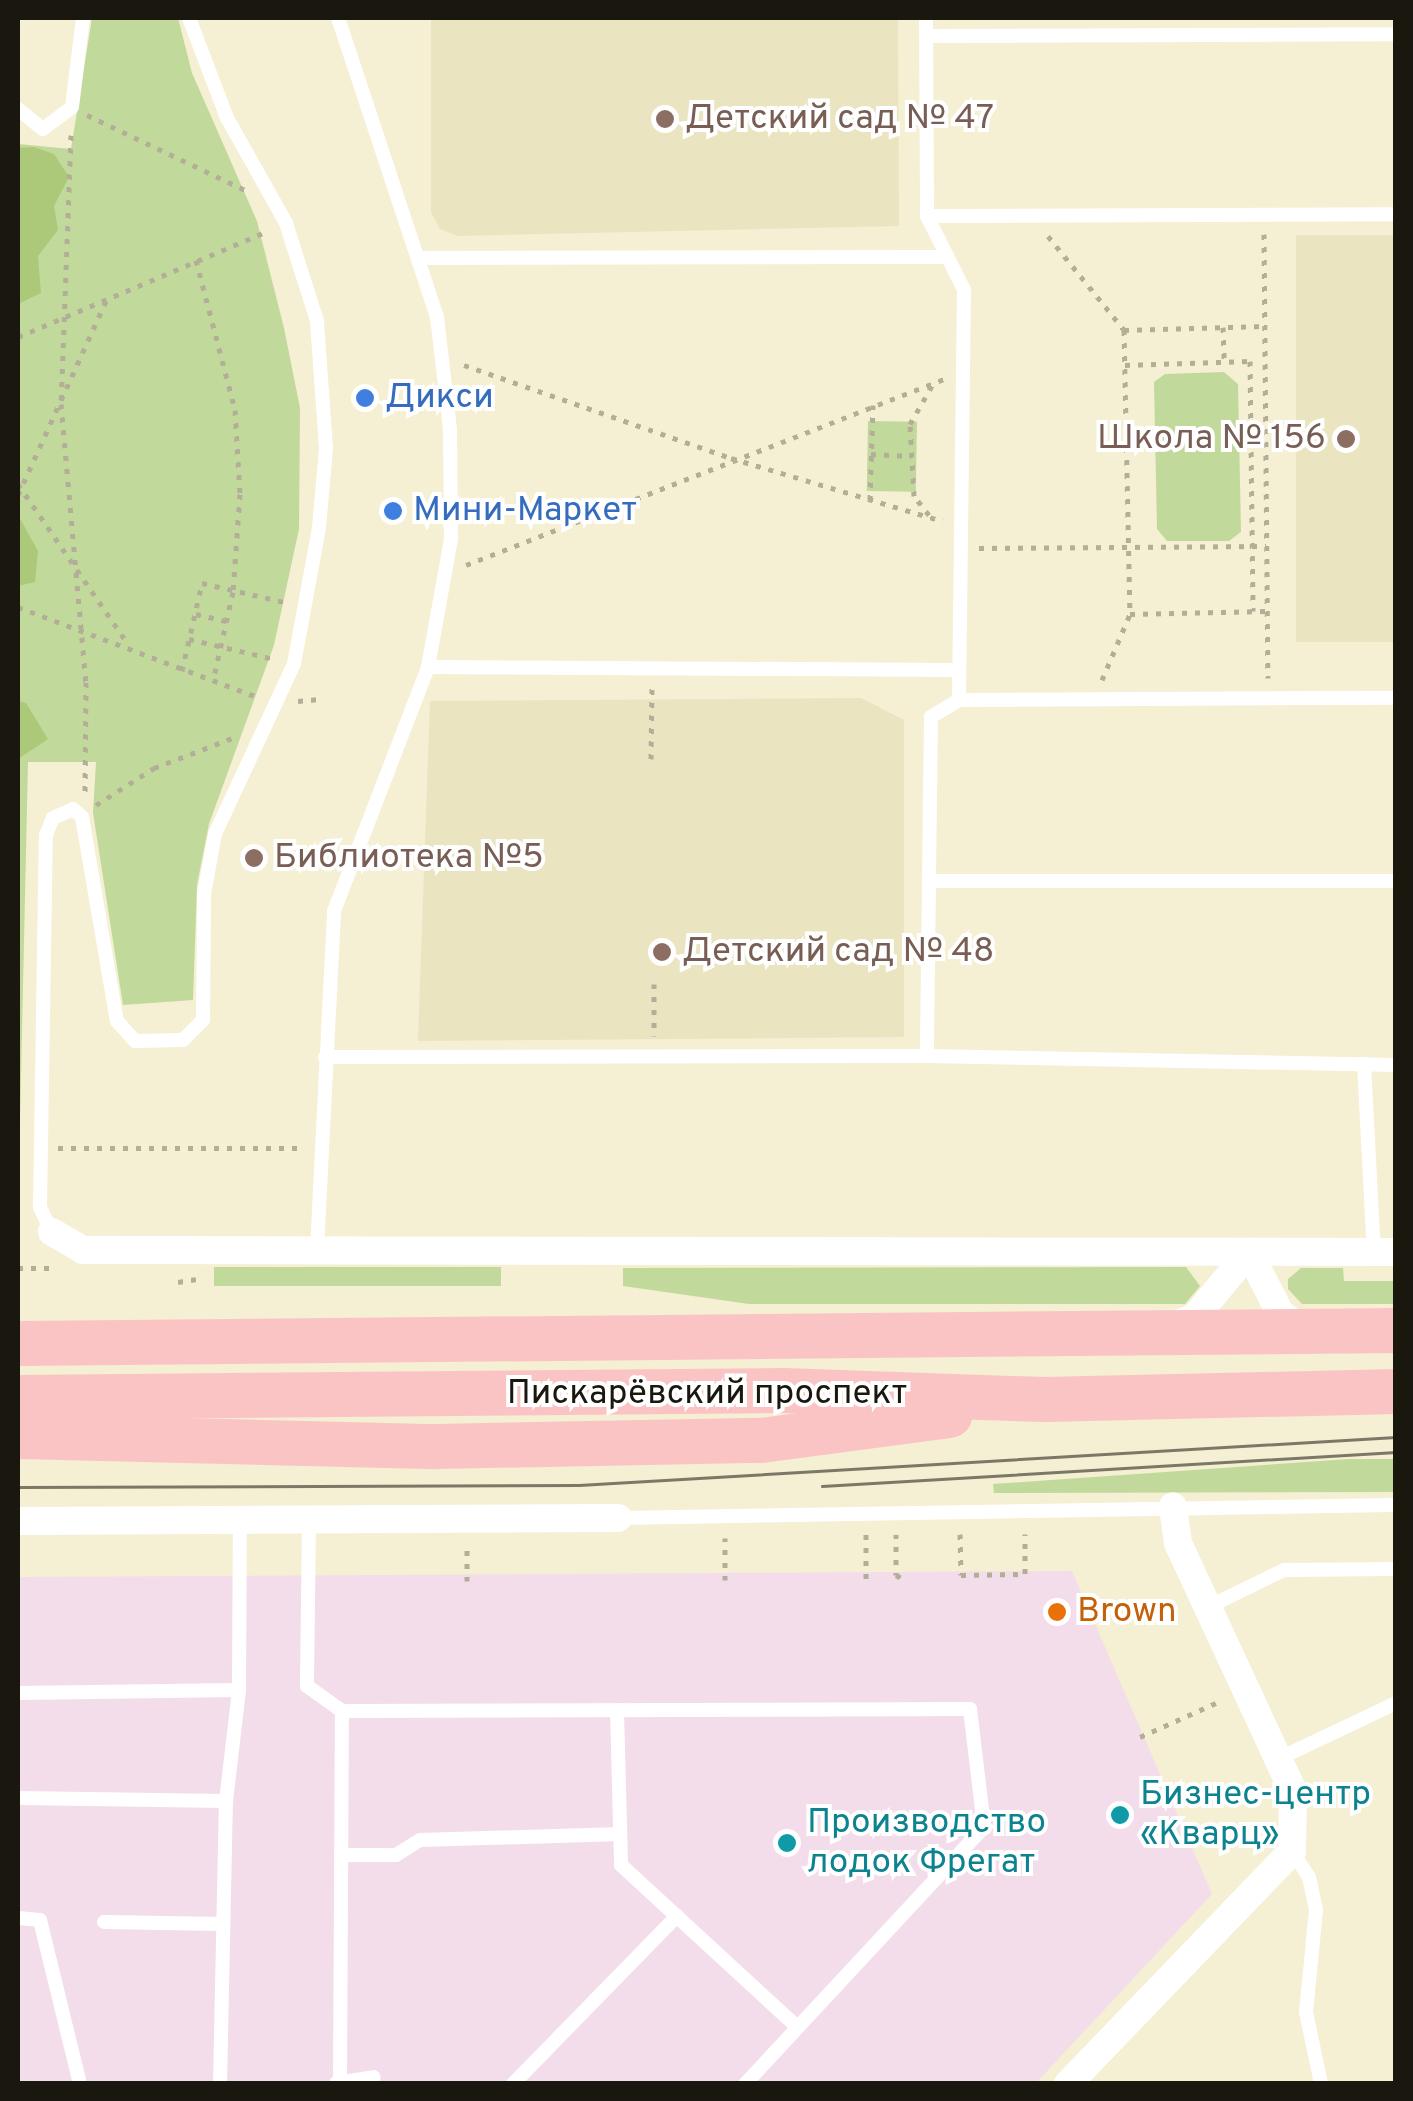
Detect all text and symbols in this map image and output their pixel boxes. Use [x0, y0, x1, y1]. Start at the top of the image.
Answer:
place label: Детский сад № 47 [685, 98, 994, 140]
marker: Детский сад № 47 [654, 108, 676, 130]
place label: Дикси [385, 377, 494, 419]
marker: Дикси [354, 387, 376, 409]
place label: Школа № 156 [1097, 418, 1326, 460]
marker: Школа № 156 [1335, 428, 1357, 450]
place label: Мини-Маркет [413, 490, 637, 532]
marker: Мини-Маркет [382, 500, 404, 522]
place label: Библиотека №5 [274, 837, 544, 879]
marker: Библиотека №5 [243, 847, 265, 869]
place label: Детский сад № 48 [682, 931, 994, 973]
marker: Детский сад № 48 [651, 941, 673, 963]
street label: Пискарёвский проспект [507, 1373, 907, 1415]
place label: Brown [1077, 1591, 1177, 1633]
marker: Brown [1046, 1601, 1068, 1623]
place label: Бизнес-центр «Кварц» [1140, 1774, 1371, 1856]
place label: Производство лодок Фрегат [807, 1802, 1046, 1884]
marker: Бизнес-центр «Кварц» [1109, 1804, 1131, 1826]
marker: Производство лодок Фрегат [776, 1832, 798, 1854]

